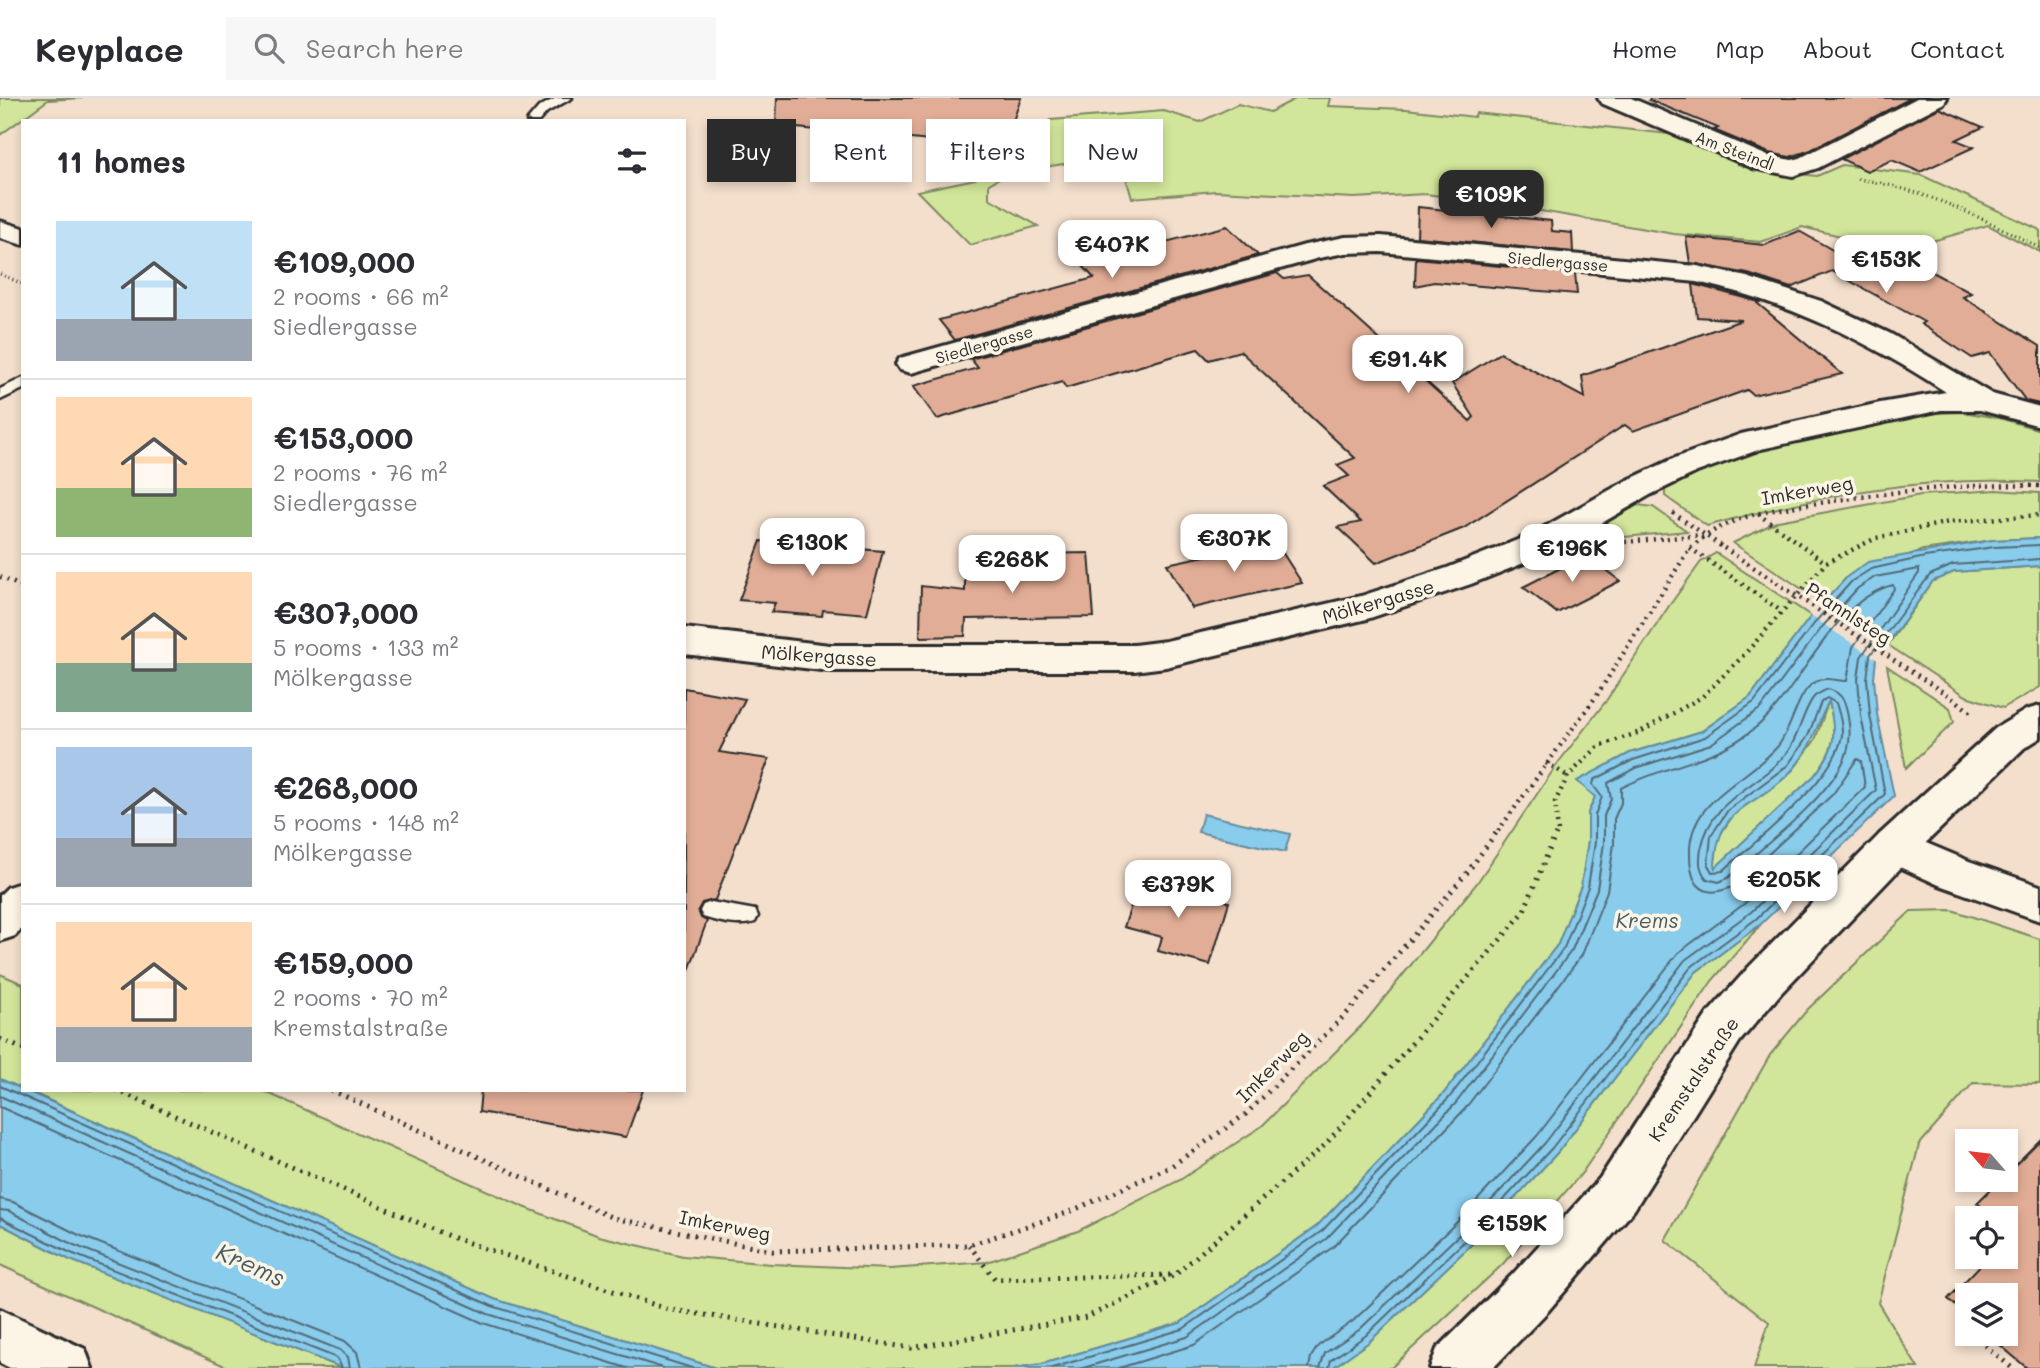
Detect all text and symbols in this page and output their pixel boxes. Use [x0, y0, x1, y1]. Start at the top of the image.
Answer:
search box [226, 17, 716, 80]
text: Keyplace [35, 27, 184, 70]
icon: search [250, 29, 288, 67]
text: Search here [306, 31, 464, 65]
text: Home [1612, 33, 1677, 64]
text: Map [1715, 33, 1764, 64]
text: About [1802, 33, 1872, 64]
text: Contact [1910, 33, 2005, 64]
chip: Buy [707, 119, 796, 182]
chip: Rent [810, 119, 912, 182]
chip: Filters [926, 119, 1050, 182]
chip: New [1064, 119, 1163, 182]
street label: Am Steindl [1693, 125, 1777, 175]
text: 11 homes [56, 141, 186, 181]
icon: filters [613, 142, 651, 180]
pin: €109K [1442, 170, 1540, 230]
text: €109K [1455, 178, 1527, 208]
pin: €407K [1063, 220, 1161, 280]
text: €407K [1074, 228, 1150, 258]
pin: €153K [1837, 236, 1935, 295]
text: €109,000 [273, 241, 415, 281]
text: €153K [1850, 243, 1922, 273]
street label: Siedlergasse [1507, 246, 1609, 276]
icon: home [112, 249, 196, 333]
text: 2 rooms · 66 m² [273, 281, 448, 311]
text: Siedlergasse [273, 311, 418, 341]
street label: Siedlergasse [933, 320, 1035, 368]
pin: €91.4K [1351, 336, 1465, 395]
text: €91.4K [1368, 343, 1448, 373]
text: €153,000 [273, 417, 413, 457]
icon: home [112, 425, 196, 509]
text: 2 rooms · 76 m² [273, 457, 447, 487]
street label: Imkerweg [1759, 470, 1855, 510]
text: Siedlergasse [273, 487, 418, 517]
pin: €307K [1185, 514, 1283, 574]
pin: €130K [763, 518, 861, 578]
text: €307K [1196, 522, 1272, 552]
pin: €196K [1523, 524, 1621, 584]
text: €130K [776, 526, 848, 556]
text: €196K [1536, 532, 1608, 562]
pin: €268K [963, 536, 1061, 595]
text: €268K [975, 543, 1049, 573]
street label: Mölkergasse [1319, 573, 1437, 629]
street label: Pfannlsteg [1801, 576, 1897, 650]
text: €307,000 [273, 592, 418, 632]
icon: home [112, 600, 196, 684]
text: 5 rooms · 133 m² [273, 632, 458, 662]
street label: Mölkergasse [760, 638, 878, 672]
text: Mölkergasse [273, 662, 413, 692]
text: €268,000 [273, 767, 418, 807]
icon: home [112, 775, 196, 859]
text: 5 rooms · 148 m² [273, 807, 459, 837]
text: Mölkergasse [273, 837, 413, 867]
pin: €205K [1735, 856, 1833, 915]
pin: €379K [1129, 860, 1227, 920]
text: €205K [1747, 863, 1821, 893]
text: €379K [1141, 868, 1215, 898]
water label: Krems [1615, 906, 1679, 933]
text: €159,000 [273, 942, 413, 982]
icon: home [112, 950, 196, 1034]
text: 2 rooms · 70 m² [273, 982, 448, 1012]
text: Kremstalstraße [273, 1012, 448, 1042]
street label: Kremstalstraße [1642, 1012, 1744, 1146]
street label: Imkerweg [1230, 1024, 1314, 1108]
north arrow [1955, 1129, 2018, 1192]
map controls [1955, 1129, 2018, 1346]
pin: €159K [1463, 1200, 1561, 1259]
street label: Imkerweg [677, 1204, 773, 1246]
button: locate [1955, 1206, 2018, 1269]
text: €159K [1476, 1207, 1548, 1237]
water label: Krems [212, 1235, 290, 1293]
button: layers [1955, 1283, 2018, 1346]

